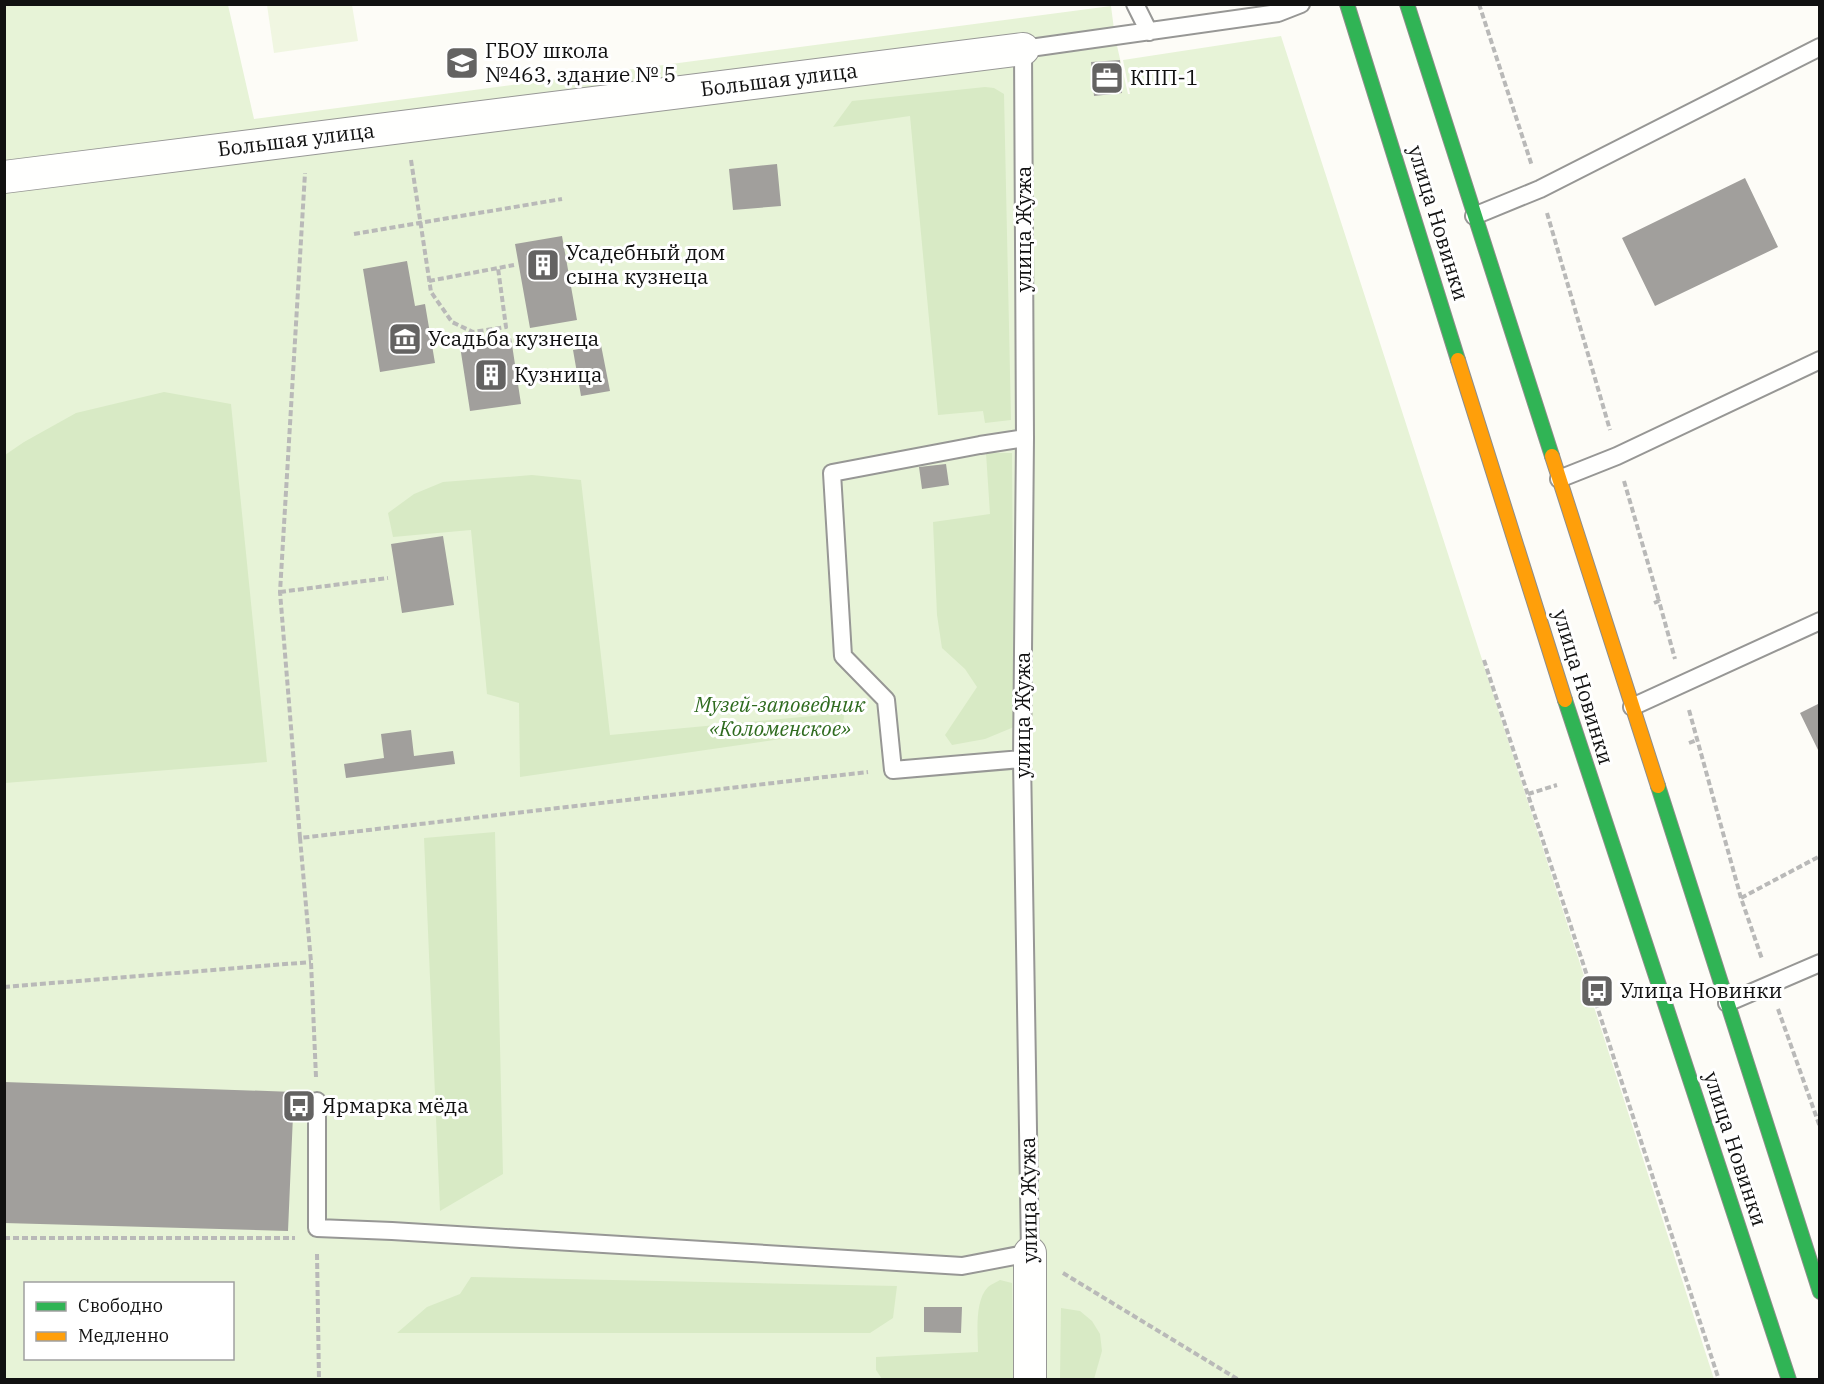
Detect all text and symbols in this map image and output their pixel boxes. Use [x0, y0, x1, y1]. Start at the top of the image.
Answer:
place label: ГБОУ школа №463, здание № 5 [485, 36, 676, 88]
school or university icon: ГБОУ школа №463, здание № 5 [444, 45, 480, 81]
street label: Большая улица [699, 55, 859, 103]
office icon: КПП-1 [1089, 60, 1125, 96]
place label: КПП-1 [1130, 63, 1198, 91]
street label: Большая улица [216, 115, 376, 163]
street label: улица Новинки [1402, 142, 1476, 304]
street label: улица Жужа [1009, 166, 1037, 292]
place label: Усадебный дом сына кузнеца [566, 238, 725, 290]
building icon: Усадебный дом сына кузнеца [525, 247, 561, 283]
museum icon: Усадьба кузнеца [387, 321, 423, 357]
place label: Усадьба кузнеца [428, 324, 599, 352]
building icon: Кузница [473, 357, 509, 393]
place label: Кузница [514, 360, 602, 388]
street label: улица Новинки [1547, 606, 1621, 768]
street label: улица Жужа [1008, 652, 1036, 778]
park label: Музей-заповедник «Коломенское» [693, 690, 866, 742]
bus stop icon: Улица Новинки [1579, 973, 1615, 1009]
place label: Улица Новинки [1620, 976, 1782, 1004]
street label: улица Новинки [1698, 1068, 1774, 1230]
bus stop icon: Ярмарка мёда [281, 1088, 317, 1124]
place label: Ярмарка мёда [322, 1091, 469, 1119]
street label: улица Жужа [1013, 1137, 1043, 1263]
legend [24, 1282, 234, 1360]
text: Свободно [78, 1294, 163, 1317]
text: Медленно [78, 1324, 169, 1347]

